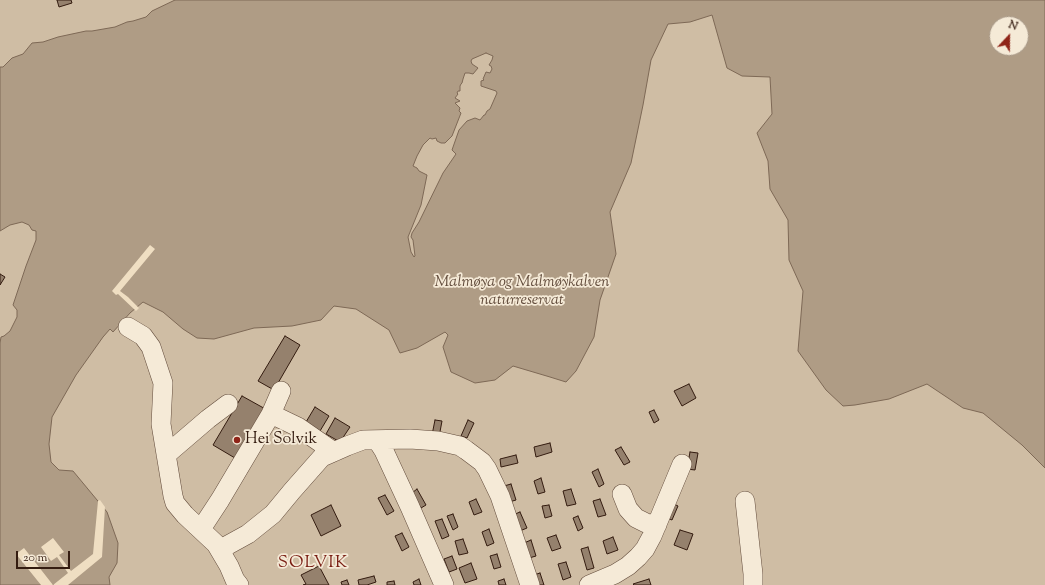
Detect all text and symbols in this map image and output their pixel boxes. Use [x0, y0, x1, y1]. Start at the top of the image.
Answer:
north arrow [989, 16, 1029, 56]
text: N [1006, 17, 1020, 35]
park label: Malmøya og Malmøykalven naturreservat [435, 273, 609, 311]
place label: Hei Solvik [245, 430, 317, 450]
marker: Hei Solvik [232, 435, 242, 445]
scale bar [18, 543, 72, 569]
text: 20 m [23, 549, 47, 567]
district label: SOLVIK [278, 554, 348, 574]

